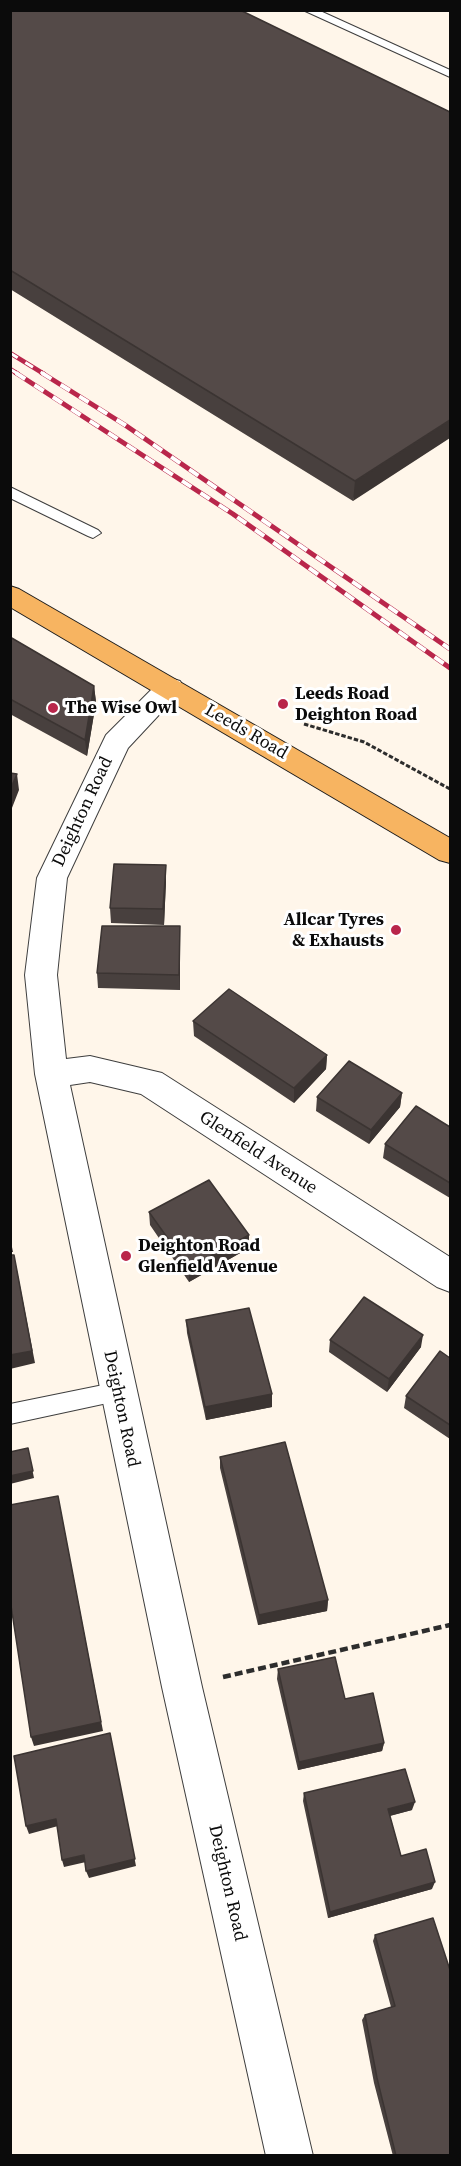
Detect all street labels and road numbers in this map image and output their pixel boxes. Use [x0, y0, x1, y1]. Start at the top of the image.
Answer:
street label: Leeds Road [201, 700, 291, 764]
street label: Deighton Road [48, 754, 118, 870]
street label: Glenfield Avenue [195, 1107, 321, 1199]
street label: Deighton Road [98, 1349, 144, 1469]
street label: Deighton Road [203, 1823, 251, 1943]

